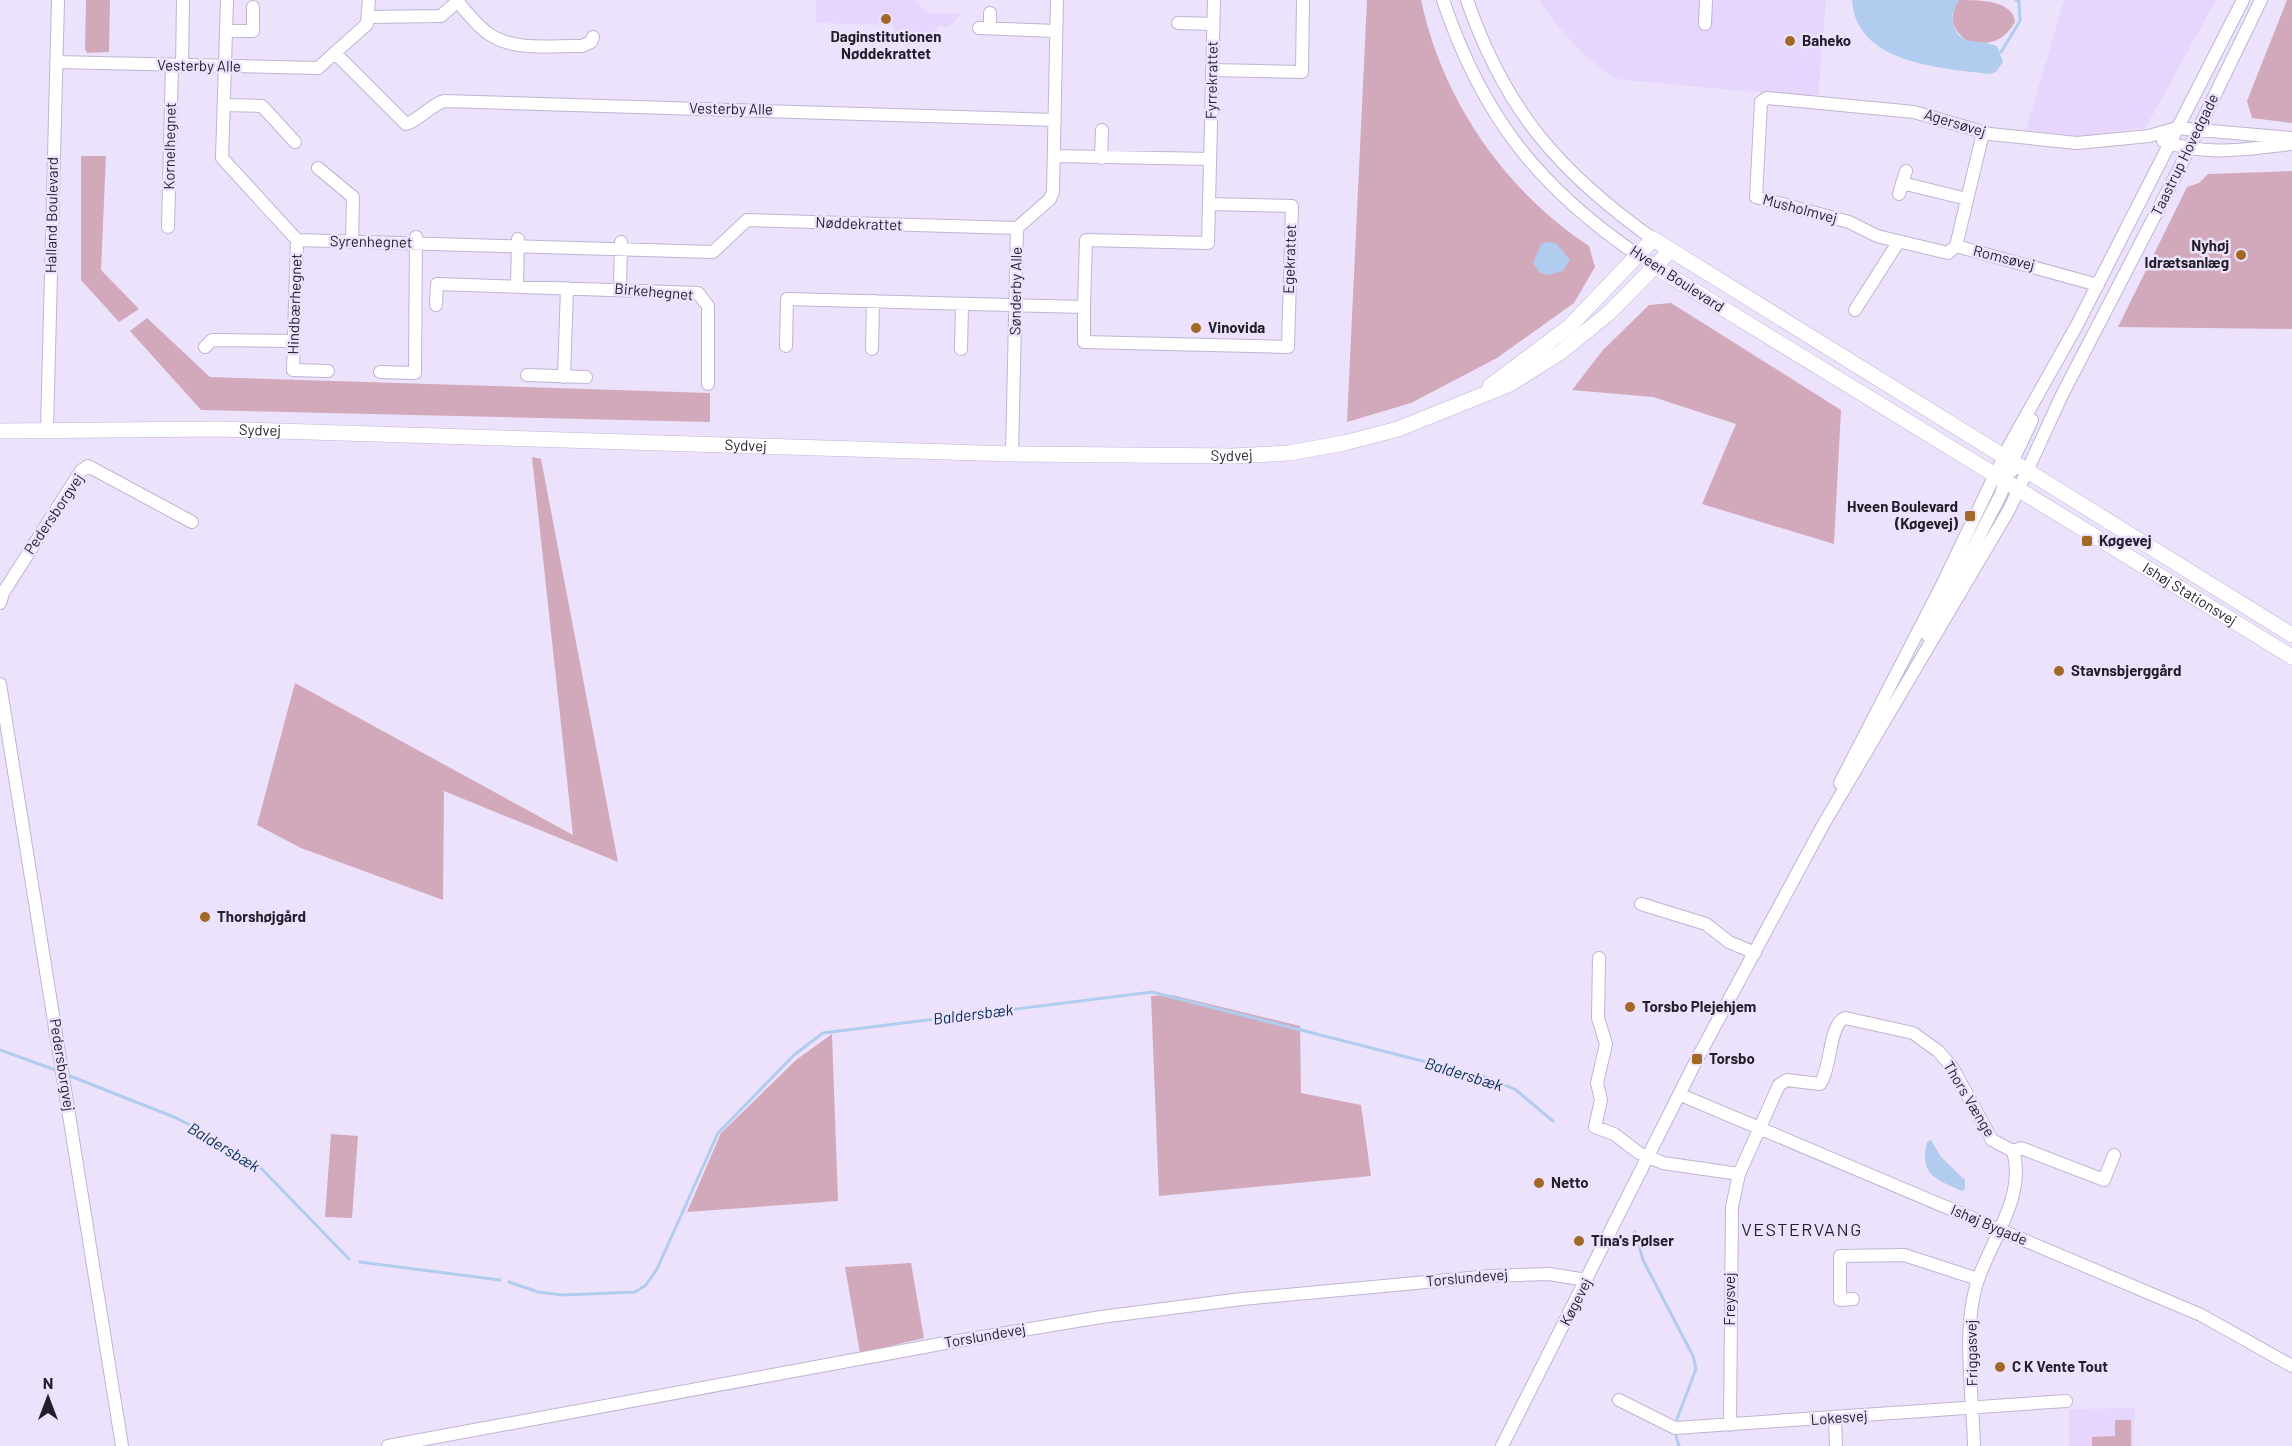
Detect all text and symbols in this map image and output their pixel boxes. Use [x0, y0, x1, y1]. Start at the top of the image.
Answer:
marker: Daginstitutionen Nøddekrattet [879, 12, 893, 26]
place label: Daginstitutionen Nøddekrattet [831, 27, 941, 62]
place label: Baheko [1802, 31, 1851, 49]
marker: Baheko [1783, 34, 1797, 48]
street label: Fyrrekrattet [1201, 41, 1221, 119]
street label: Vesterby Alle [157, 55, 241, 75]
street label: Taastrup Hovedgade [2147, 91, 2221, 219]
street label: Vesterby Alle [689, 98, 773, 118]
street label: Kornelhegnet [159, 102, 179, 190]
street label: Agersøvej [1922, 104, 1988, 140]
street label: Halland Boulevard [41, 157, 61, 273]
street label: Musholmvej [1761, 189, 1839, 227]
street label: Nøddekrattet [815, 212, 903, 234]
street label: Egekrattet [1279, 224, 1299, 294]
street label: Syrenhegnet [330, 231, 412, 251]
place label: Nyhøj Idrætsanlæg [2145, 236, 2229, 271]
street label: Hveen Boulevard [1627, 241, 1728, 315]
street label: Romsøvej [1971, 241, 2037, 273]
street label: Sønderby Alle [1005, 247, 1025, 335]
marker: Nyhøj Idrætsanlæg [2234, 248, 2248, 262]
street label: Hindbærhegnet [283, 253, 305, 355]
street label: Birkehegnet [614, 279, 694, 303]
place label: Vinovida [1208, 318, 1265, 336]
marker: Vinovida [1189, 321, 1203, 335]
street label: Sydvej [239, 420, 281, 439]
street label: Sydvej [724, 435, 767, 454]
street label: Sydvej [1210, 445, 1253, 464]
street label: Pedersborgvej [20, 470, 87, 557]
place label: Hveen Boulevard (Køgevej) [1847, 497, 1959, 532]
marker: Hveen Boulevard (Køgevej) [1963, 509, 1977, 523]
place label: Køgevej [2099, 531, 2152, 549]
marker: Køgevej [2080, 534, 2094, 548]
street label: Ishøj Stationsvej [2140, 558, 2240, 629]
place label: Stavnsbjerggård [2071, 661, 2181, 679]
marker: Stavnsbjerggård [2052, 664, 2066, 678]
place label: Thorshøjgård [217, 907, 306, 925]
marker: Thorshøjgård [198, 910, 212, 924]
place label: Torsbo Plejehjem [1642, 997, 1756, 1015]
water label: Baldersbæk [932, 999, 1014, 1028]
marker: Torsbo Plejehjem [1623, 1000, 1637, 1014]
street label: Pedersborgvej [47, 1017, 79, 1112]
place label: Torsbo [1709, 1049, 1755, 1067]
marker: Torsbo [1690, 1052, 1704, 1066]
water label: Baldersbæk [1423, 1053, 1506, 1094]
street label: Thors Vænge [1940, 1057, 1999, 1140]
water label: Baldersbæk [185, 1118, 264, 1176]
place label: Netto [1551, 1173, 1589, 1191]
marker: Netto [1532, 1176, 1546, 1190]
street label: Ishøj Bygade [1948, 1200, 2030, 1248]
district label: VESTERVANG [1741, 1218, 1863, 1240]
place label: Tina's Pølser [1591, 1231, 1674, 1249]
marker: Tina's Pølser [1572, 1234, 1586, 1248]
street label: Torslundevej [1425, 1264, 1509, 1290]
street label: Freysvej [1720, 1272, 1738, 1326]
street label: Køgevej [1555, 1275, 1595, 1328]
street label: Torslundevej [943, 1319, 1027, 1351]
street label: Friggasvej [1961, 1320, 1981, 1386]
place label: C K Vente Tout [2012, 1357, 2108, 1375]
marker: C K Vente Tout [1993, 1360, 2007, 1374]
north arrow [18, 1368, 78, 1428]
text: N [43, 1373, 53, 1392]
street label: Lokesvej [1810, 1406, 1868, 1428]

